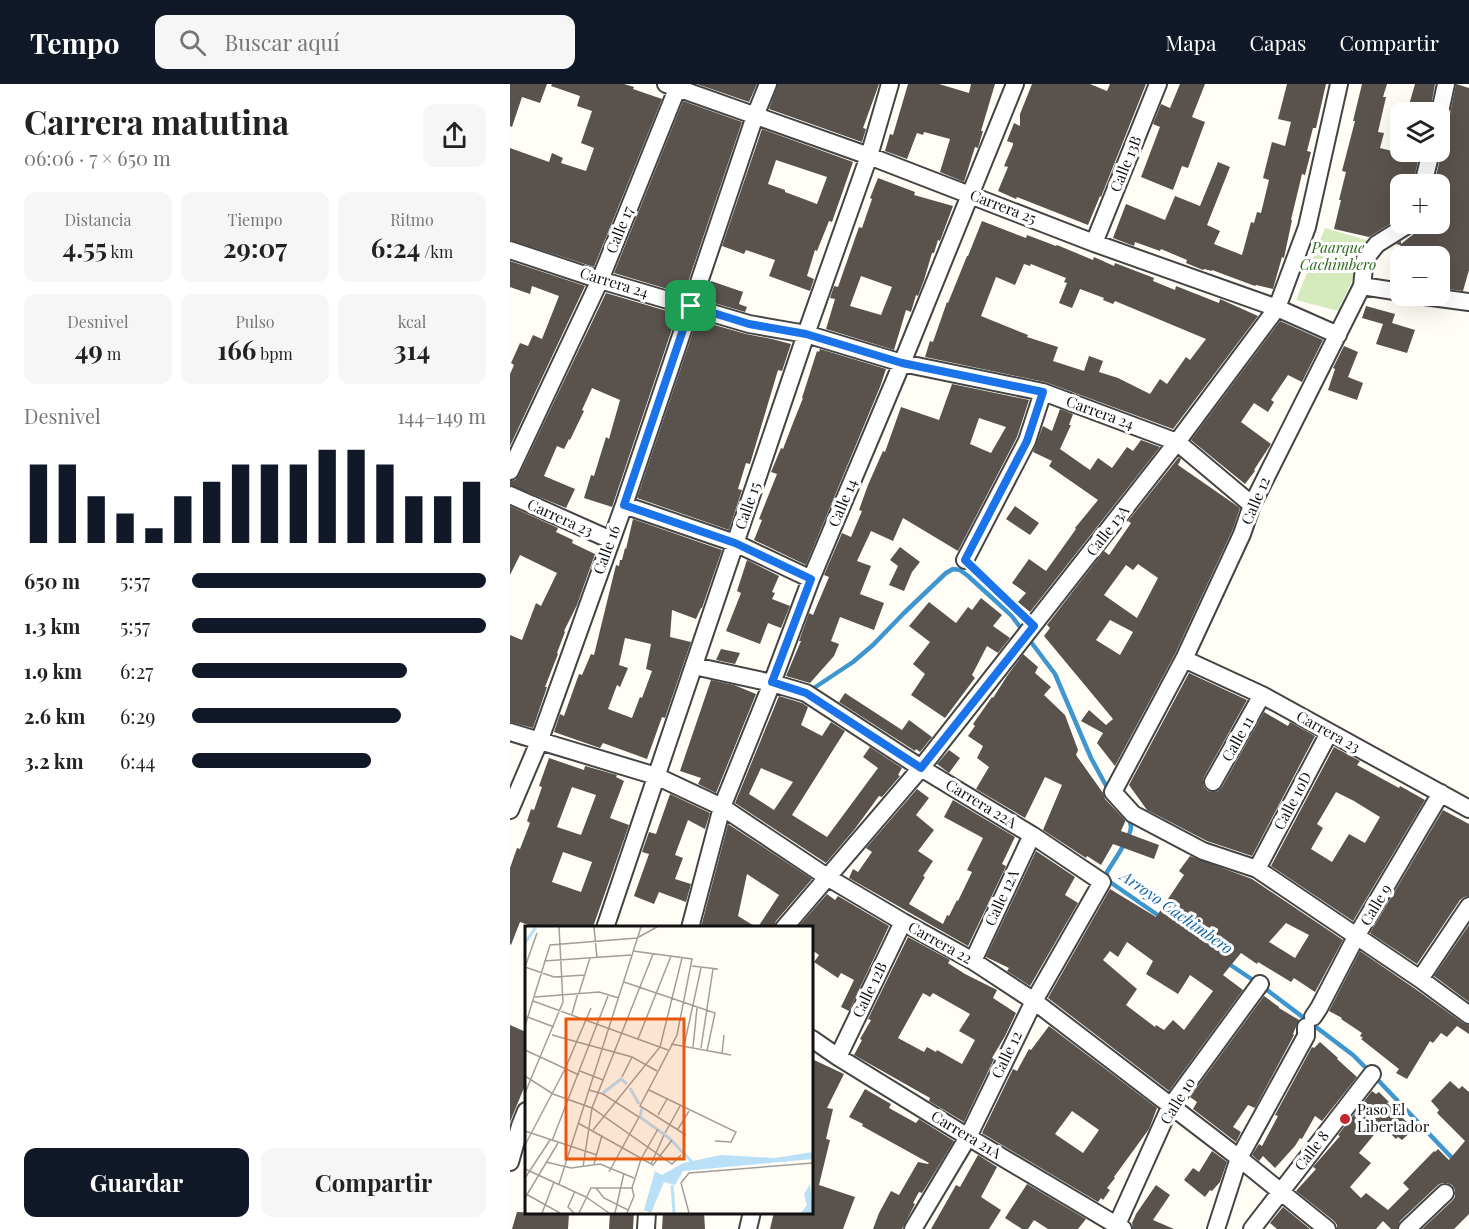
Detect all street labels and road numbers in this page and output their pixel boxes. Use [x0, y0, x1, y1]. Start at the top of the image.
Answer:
street label: Calle 13B [1105, 133, 1145, 195]
street label: Carrera 25 [967, 184, 1039, 228]
street label: Calle 17 [601, 203, 638, 256]
street label: Carrera 24 [578, 262, 651, 302]
street label: Carrera 24 [1064, 391, 1137, 434]
street label: Calle 12 [1236, 474, 1274, 528]
street label: Calle 14 [823, 475, 861, 530]
street label: Calle 15 [730, 479, 765, 532]
street label: Carrera 23 [524, 494, 597, 541]
street label: Calle 13A [1081, 501, 1134, 560]
street label: Calle 16 [588, 522, 624, 577]
street label: Carrera 23 [1293, 705, 1364, 757]
street label: Calle 11 [1217, 712, 1258, 765]
street label: Calle 10D [1269, 768, 1316, 833]
street label: Carrera 22A [942, 774, 1021, 833]
street label: Calle 12A [979, 866, 1023, 929]
street label: Calle 9 [1355, 880, 1395, 929]
street label: Carrera 22 [905, 916, 976, 968]
street label: Calle 12B [847, 958, 891, 1021]
street label: Calle 12 [986, 1028, 1026, 1082]
street label: Calle 10 [1155, 1073, 1199, 1128]
street label: Carrera 21A [928, 1105, 1006, 1163]
street label: Calle 8 [1289, 1126, 1333, 1174]

